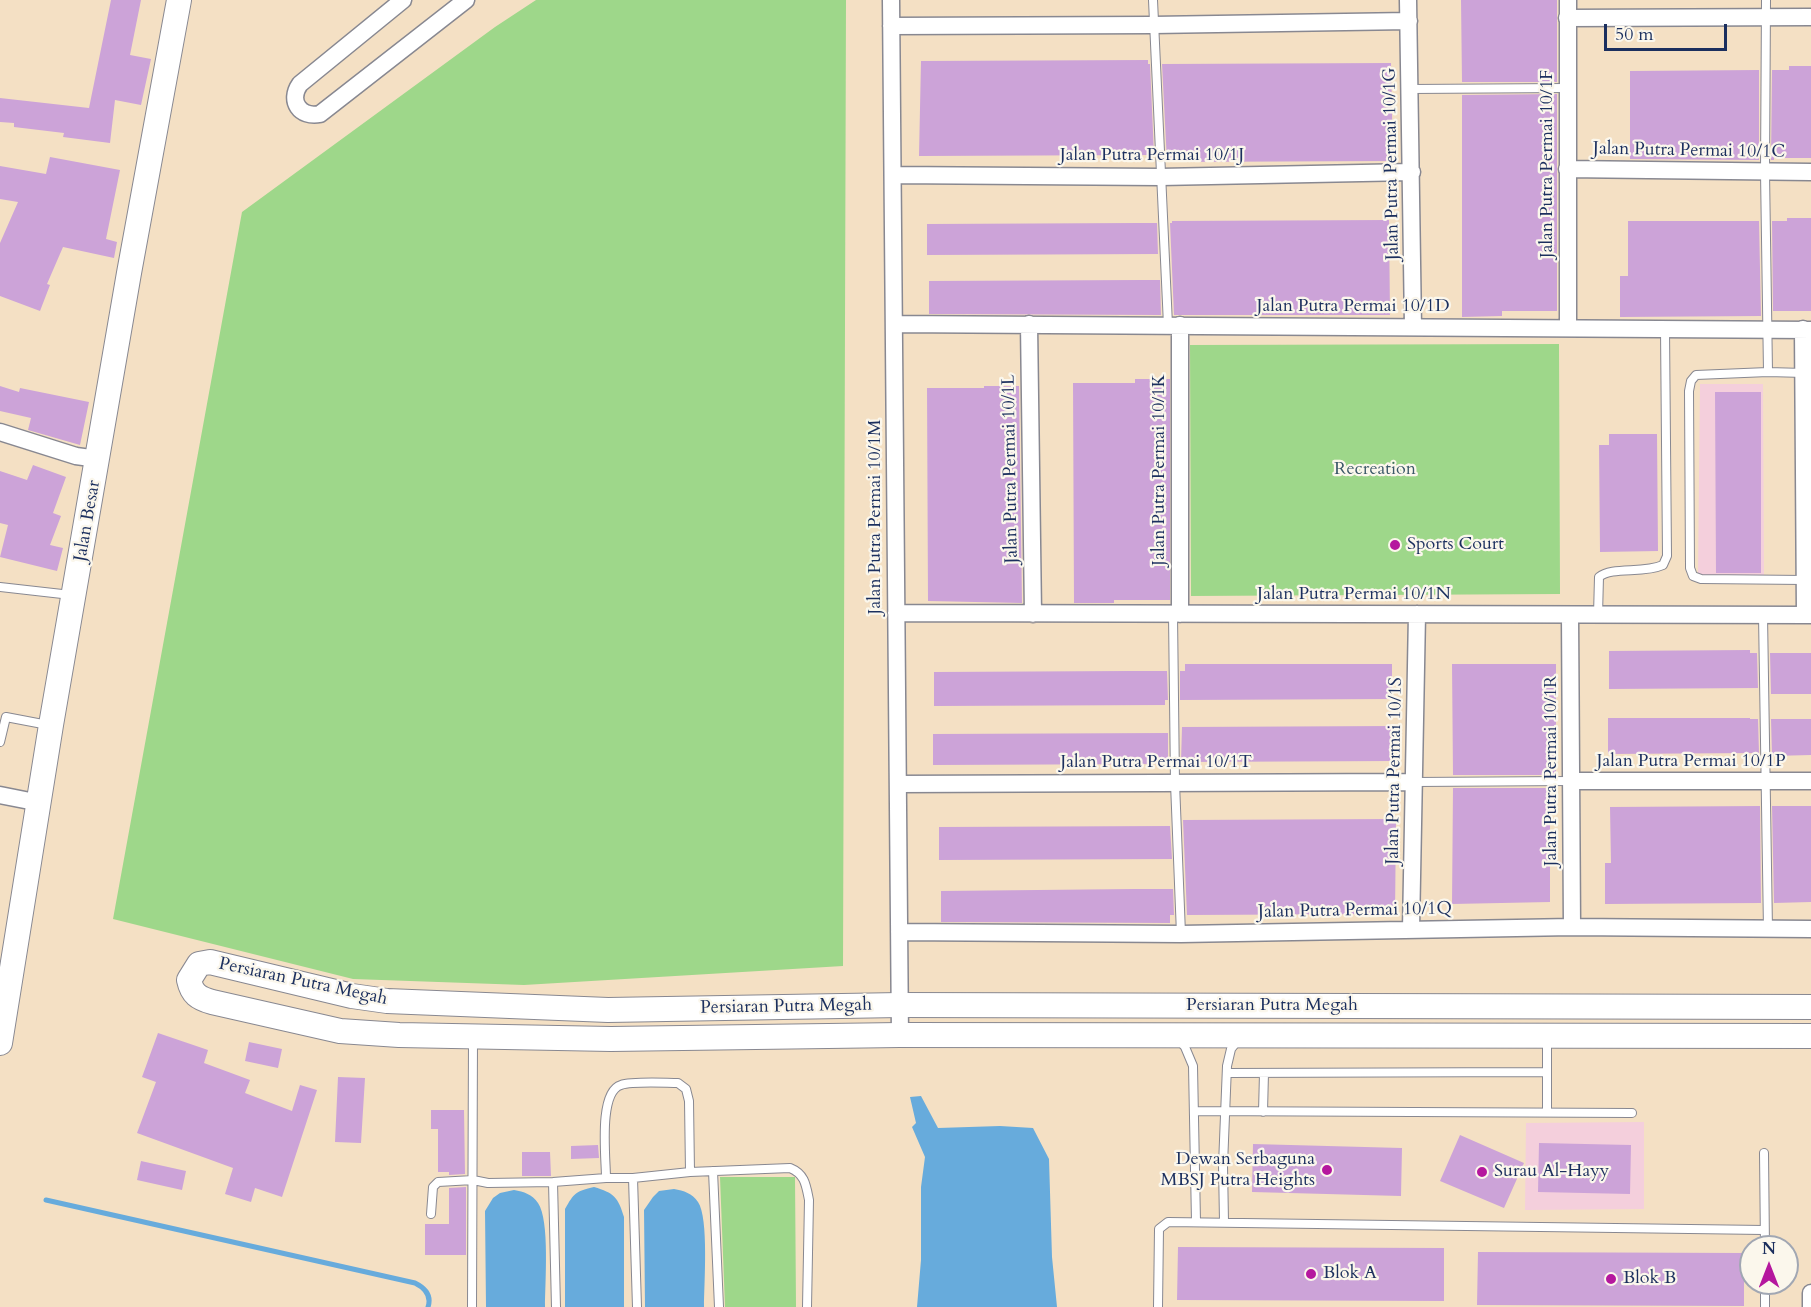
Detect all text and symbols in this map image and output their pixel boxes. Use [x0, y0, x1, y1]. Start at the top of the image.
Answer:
scale bar [1607, 12, 1730, 50]
text: 50 m [1615, 22, 1654, 47]
street label: Jalan Putra Permai 10/1G [1380, 67, 1404, 261]
street label: Jalan Putra Permai 10/1F [1537, 70, 1559, 258]
street label: Jalan Putra Permai 10/1C [1593, 139, 1785, 163]
street label: Jalan Putra Permai 10/1J [1060, 145, 1244, 167]
street label: Jalan Putra Permai 10/1D [1256, 296, 1450, 318]
street label: Jalan Putra Permai 10/1L [999, 374, 1023, 564]
street label: Jalan Putra Permai 10/1K [1149, 374, 1171, 566]
street label: Jalan Putra Permai 10/1M [865, 419, 887, 615]
park label: Recreation [1334, 459, 1416, 481]
street label: Jalan Besar [70, 479, 106, 563]
place label: Sports Court [1407, 534, 1504, 556]
marker: Sports Court [1388, 538, 1402, 552]
street label: Jalan Putra Permai 10/1N [1257, 584, 1451, 606]
street label: Jalan Putra Permai 10/1R [1541, 676, 1563, 866]
street label: Jalan Putra Permai 10/1S [1383, 677, 1407, 865]
street label: Jalan Putra Permai 10/1P [1596, 751, 1786, 773]
street label: Jalan Putra Permai 10/1T [1060, 752, 1252, 774]
street label: Jalan Putra Permai 10/1Q [1258, 899, 1452, 923]
street label: Persiaran Putra Megah [217, 954, 389, 1010]
street label: Persiaran Putra Megah [700, 995, 872, 1019]
street label: Persiaran Putra Megah [1186, 995, 1358, 1017]
place label: Dewan Serbaguna MBSJ Putra Heights [1161, 1149, 1315, 1192]
place label: Surau Al-Hayy [1494, 1161, 1609, 1183]
marker: Dewan Serbaguna MBSJ Putra Heights [1320, 1163, 1334, 1177]
marker: Surau Al-Hayy [1475, 1165, 1489, 1179]
north arrow [1739, 1235, 1799, 1295]
text: N [1762, 1238, 1776, 1260]
place label: Blok A [1323, 1263, 1377, 1285]
marker: Blok A [1304, 1267, 1318, 1281]
place label: Blok B [1623, 1268, 1676, 1290]
marker: Blok B [1604, 1272, 1618, 1286]

